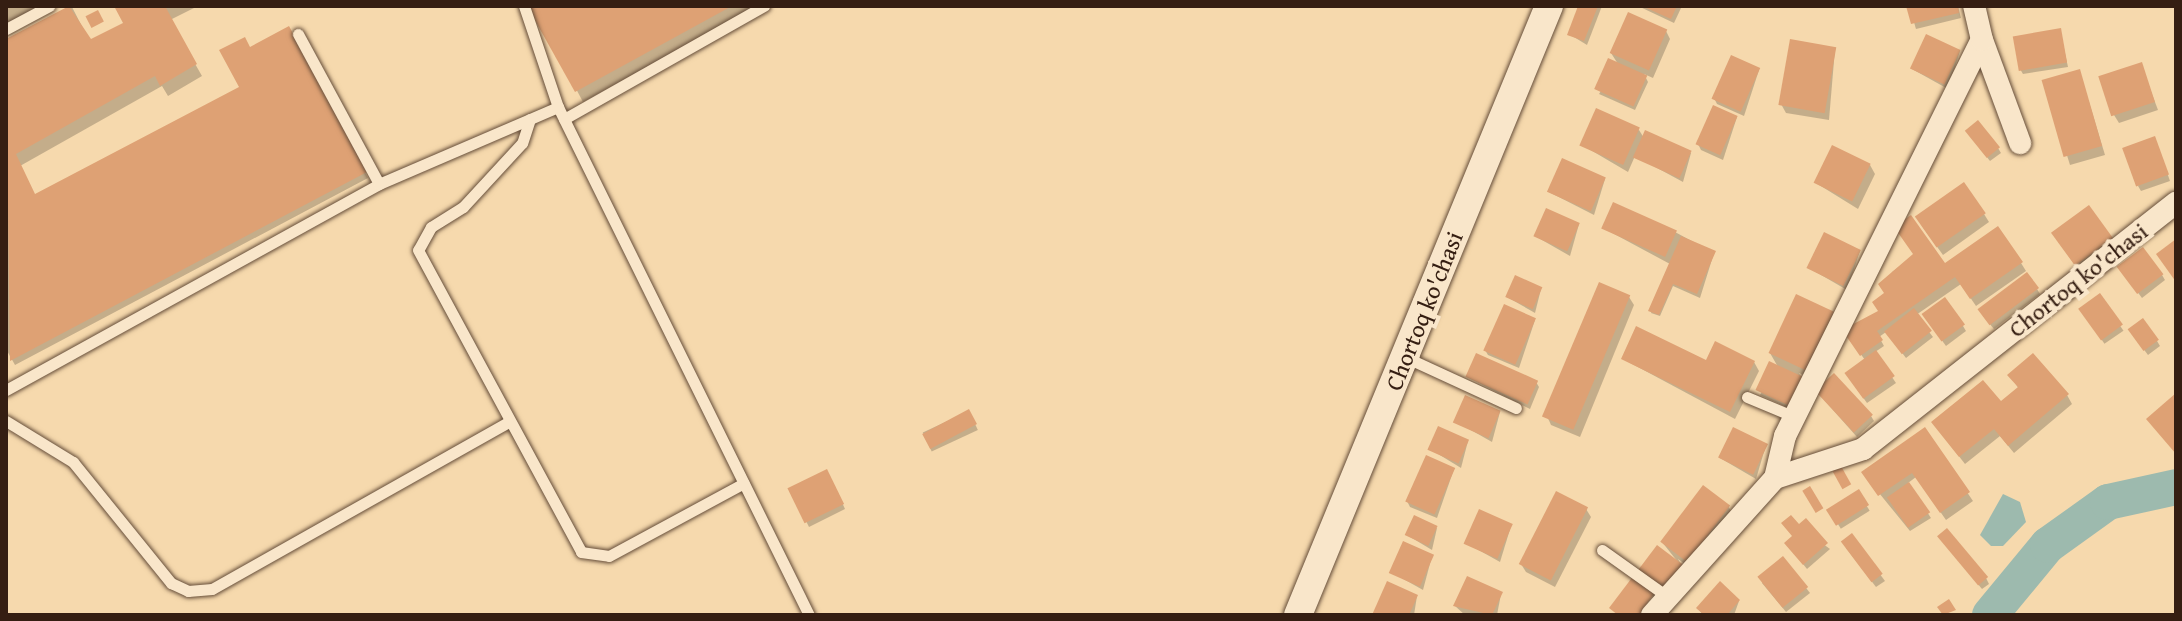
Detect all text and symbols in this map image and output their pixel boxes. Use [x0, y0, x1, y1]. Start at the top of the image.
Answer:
street label: Chortoq ko'chasi [2003, 217, 2153, 343]
street label: Chortoq ko'chasi [1379, 227, 1469, 395]

